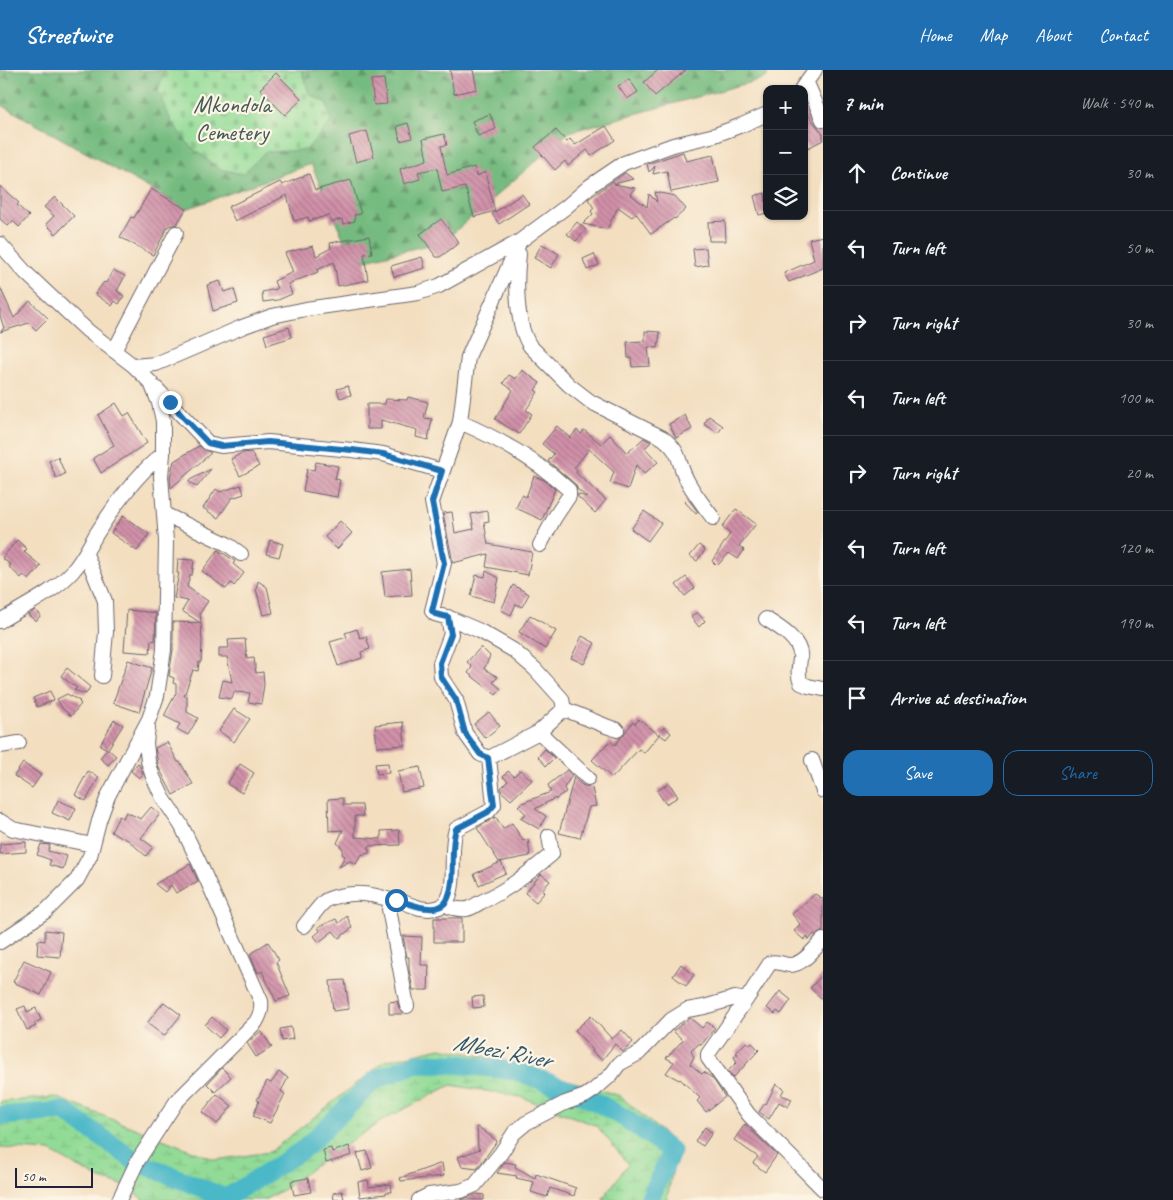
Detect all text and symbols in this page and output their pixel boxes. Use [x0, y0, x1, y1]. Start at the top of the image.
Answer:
text: Streetwise [25, 20, 111, 50]
text: Home [919, 24, 952, 46]
text: Map [980, 24, 1007, 46]
text: About [1035, 24, 1071, 46]
text: Contact [1099, 24, 1148, 46]
map controls [763, 85, 808, 220]
button: + [763, 85, 808, 130]
park label: Mkondola Cemetery [193, 89, 273, 147]
text: 7 min [843, 90, 883, 116]
text: Walk · 540 m [1081, 93, 1153, 113]
button: − [763, 130, 808, 175]
icon: ahead [843, 159, 871, 187]
text: Continue [890, 161, 947, 185]
text: 30 m [1126, 163, 1153, 183]
button: layers [763, 175, 808, 220]
icon: left [843, 234, 871, 262]
text: Turn left [890, 236, 945, 260]
text: 50 m [1126, 238, 1153, 258]
icon: right [843, 309, 871, 337]
text: Turn right [890, 311, 957, 335]
text: 30 m [1126, 313, 1153, 333]
icon: left [843, 384, 871, 412]
text: Turn left [890, 386, 945, 410]
text: 100 m [1119, 388, 1153, 408]
route end [159, 391, 182, 414]
icon: right [843, 459, 871, 487]
text: Turn right [890, 461, 957, 485]
text: 20 m [1126, 463, 1153, 483]
icon: left [843, 534, 871, 562]
text: Turn left [890, 536, 945, 560]
text: 120 m [1119, 538, 1153, 558]
icon: left [843, 609, 871, 637]
text: Turn left [890, 611, 945, 635]
text: 190 m [1119, 613, 1153, 633]
icon: arrive [843, 684, 871, 712]
text: Arrive at destination [890, 686, 1026, 710]
button: Save [843, 750, 993, 796]
button: Share [1003, 750, 1153, 796]
route start [385, 889, 408, 912]
water label: Mbezi River [451, 1026, 558, 1077]
scale bar [15, 1165, 92, 1188]
text: 50 m [22, 1168, 46, 1185]

